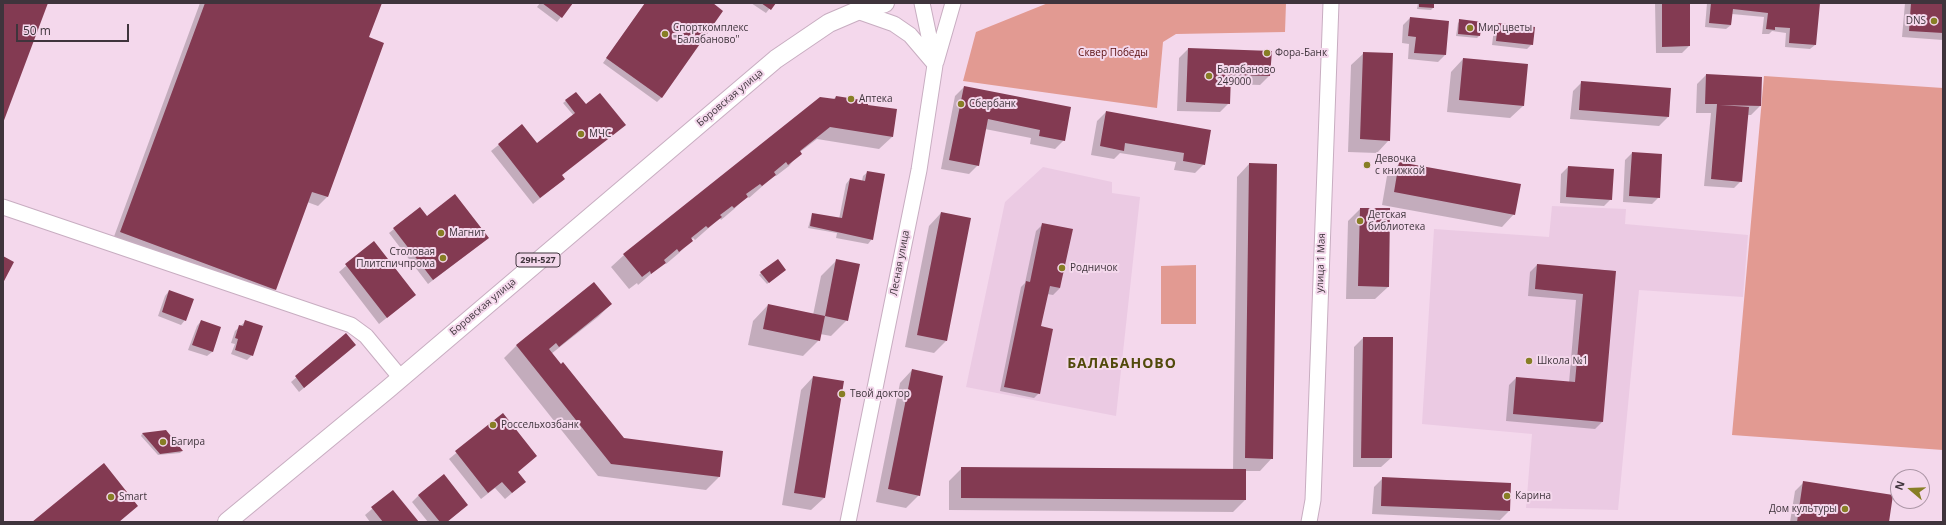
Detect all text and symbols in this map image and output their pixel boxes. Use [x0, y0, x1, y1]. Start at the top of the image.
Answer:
place label: DNS [1906, 15, 1926, 27]
scale bar [18, 16, 131, 42]
marker: DNS [1929, 16, 1939, 26]
text: 50 m [23, 22, 51, 39]
place label: Спорткомплекс "Балабаново" [673, 22, 748, 46]
place label: Мир цветы [1478, 22, 1532, 34]
marker: Мир цветы [1465, 23, 1475, 33]
marker: Спорткомплекс "Балабаново" [660, 29, 670, 39]
park label: Сквер Победы [1078, 47, 1148, 59]
place label: Фора-Банк [1275, 47, 1327, 59]
marker: Фора-Банк [1262, 48, 1272, 58]
place label: Балабаново 249000 [1217, 64, 1276, 88]
street label: Боровская улица [695, 67, 765, 129]
marker: Балабаново 249000 [1204, 71, 1214, 81]
place label: Аптека [859, 93, 893, 105]
marker: Аптека [846, 94, 856, 104]
place label: Сбербанк [969, 98, 1016, 110]
marker: Сбербанк [956, 99, 966, 109]
place label: МЧС [589, 128, 611, 140]
marker: МЧС [576, 129, 586, 139]
place label: Девочка с книжкой [1375, 153, 1425, 176]
marker: Девочка с книжкой [1362, 160, 1372, 170]
place label: Детская библиотека [1368, 209, 1425, 232]
marker: Детская библиотека [1355, 216, 1365, 226]
place label: Магнит [449, 227, 485, 239]
marker: Магнит [436, 228, 446, 238]
street label: Лесная улица [888, 229, 912, 297]
street label: улица 1 Мая [1314, 233, 1328, 293]
place label: Столовая Плитспичпрома [356, 246, 435, 270]
marker: Столовая Плитспичпрома [438, 253, 448, 263]
road number: 29Н-527 [516, 253, 560, 267]
place label: Родничок [1070, 262, 1118, 274]
marker: Родничок [1057, 263, 1067, 273]
street label: Боровская улица [448, 276, 518, 338]
place label: Школа №1 [1537, 355, 1588, 367]
district label: БАЛАБАНОВО [1067, 356, 1177, 372]
marker: Школа №1 [1524, 356, 1534, 366]
place label: Твой доктор [850, 388, 910, 400]
marker: Твой доктор [837, 389, 847, 399]
place label: Россельхозбанк [501, 419, 579, 431]
marker: Россельхозбанк [488, 420, 498, 430]
place label: Багира [171, 436, 205, 448]
marker: Багира [158, 437, 168, 447]
north arrow [1890, 469, 1930, 509]
text: N [1891, 479, 1908, 492]
place label: Карина [1515, 490, 1551, 502]
place label: Smart [119, 491, 147, 503]
marker: Карина [1502, 491, 1512, 501]
marker: Smart [106, 492, 116, 502]
place label: Дом культуры [1769, 503, 1837, 515]
marker: Дом культуры [1840, 504, 1850, 514]

